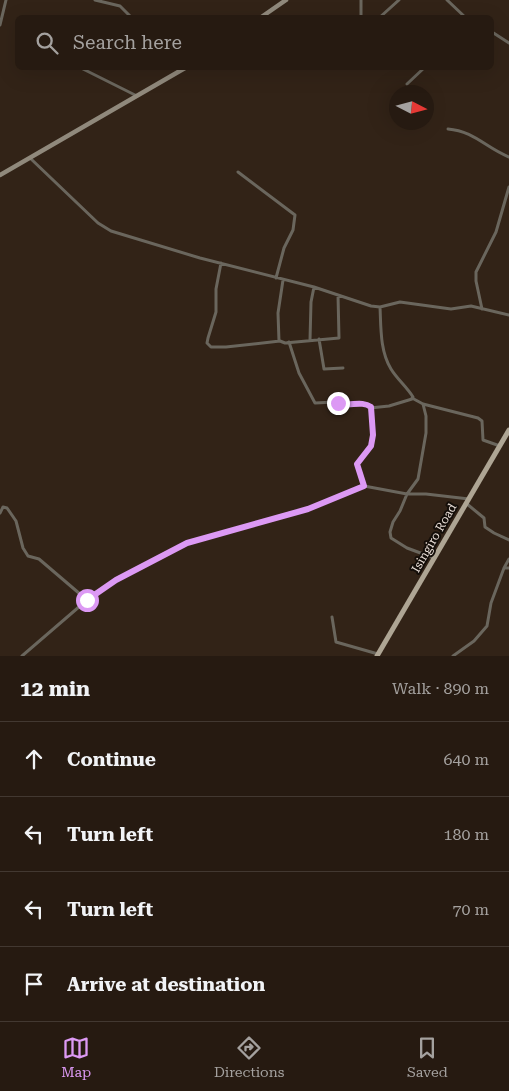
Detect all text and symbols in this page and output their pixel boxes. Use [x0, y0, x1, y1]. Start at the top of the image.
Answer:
search box [15, 15, 494, 70]
icon: search [33, 29, 61, 57]
text: Search here [73, 31, 182, 54]
north arrow [389, 85, 434, 130]
route end [327, 392, 350, 415]
street label: Isingiro Road [409, 501, 459, 575]
route start [76, 589, 99, 612]
text: 12 min [20, 677, 90, 701]
text: Walk · 890 m [392, 679, 489, 698]
icon: ahead [20, 745, 48, 773]
text: Continue [67, 748, 156, 771]
text: 640 m [443, 750, 489, 769]
icon: left [20, 820, 48, 848]
text: Turn left [67, 823, 153, 846]
text: 180 m [443, 825, 489, 844]
icon: left [20, 895, 48, 923]
text: Turn left [67, 898, 153, 921]
text: 70 m [452, 900, 489, 919]
icon: arrive [20, 970, 48, 998]
text: Arrive at destination [67, 973, 265, 996]
tab: Map [61, 1034, 91, 1080]
tab: Directions [214, 1034, 284, 1080]
tab: Saved [407, 1034, 448, 1080]

